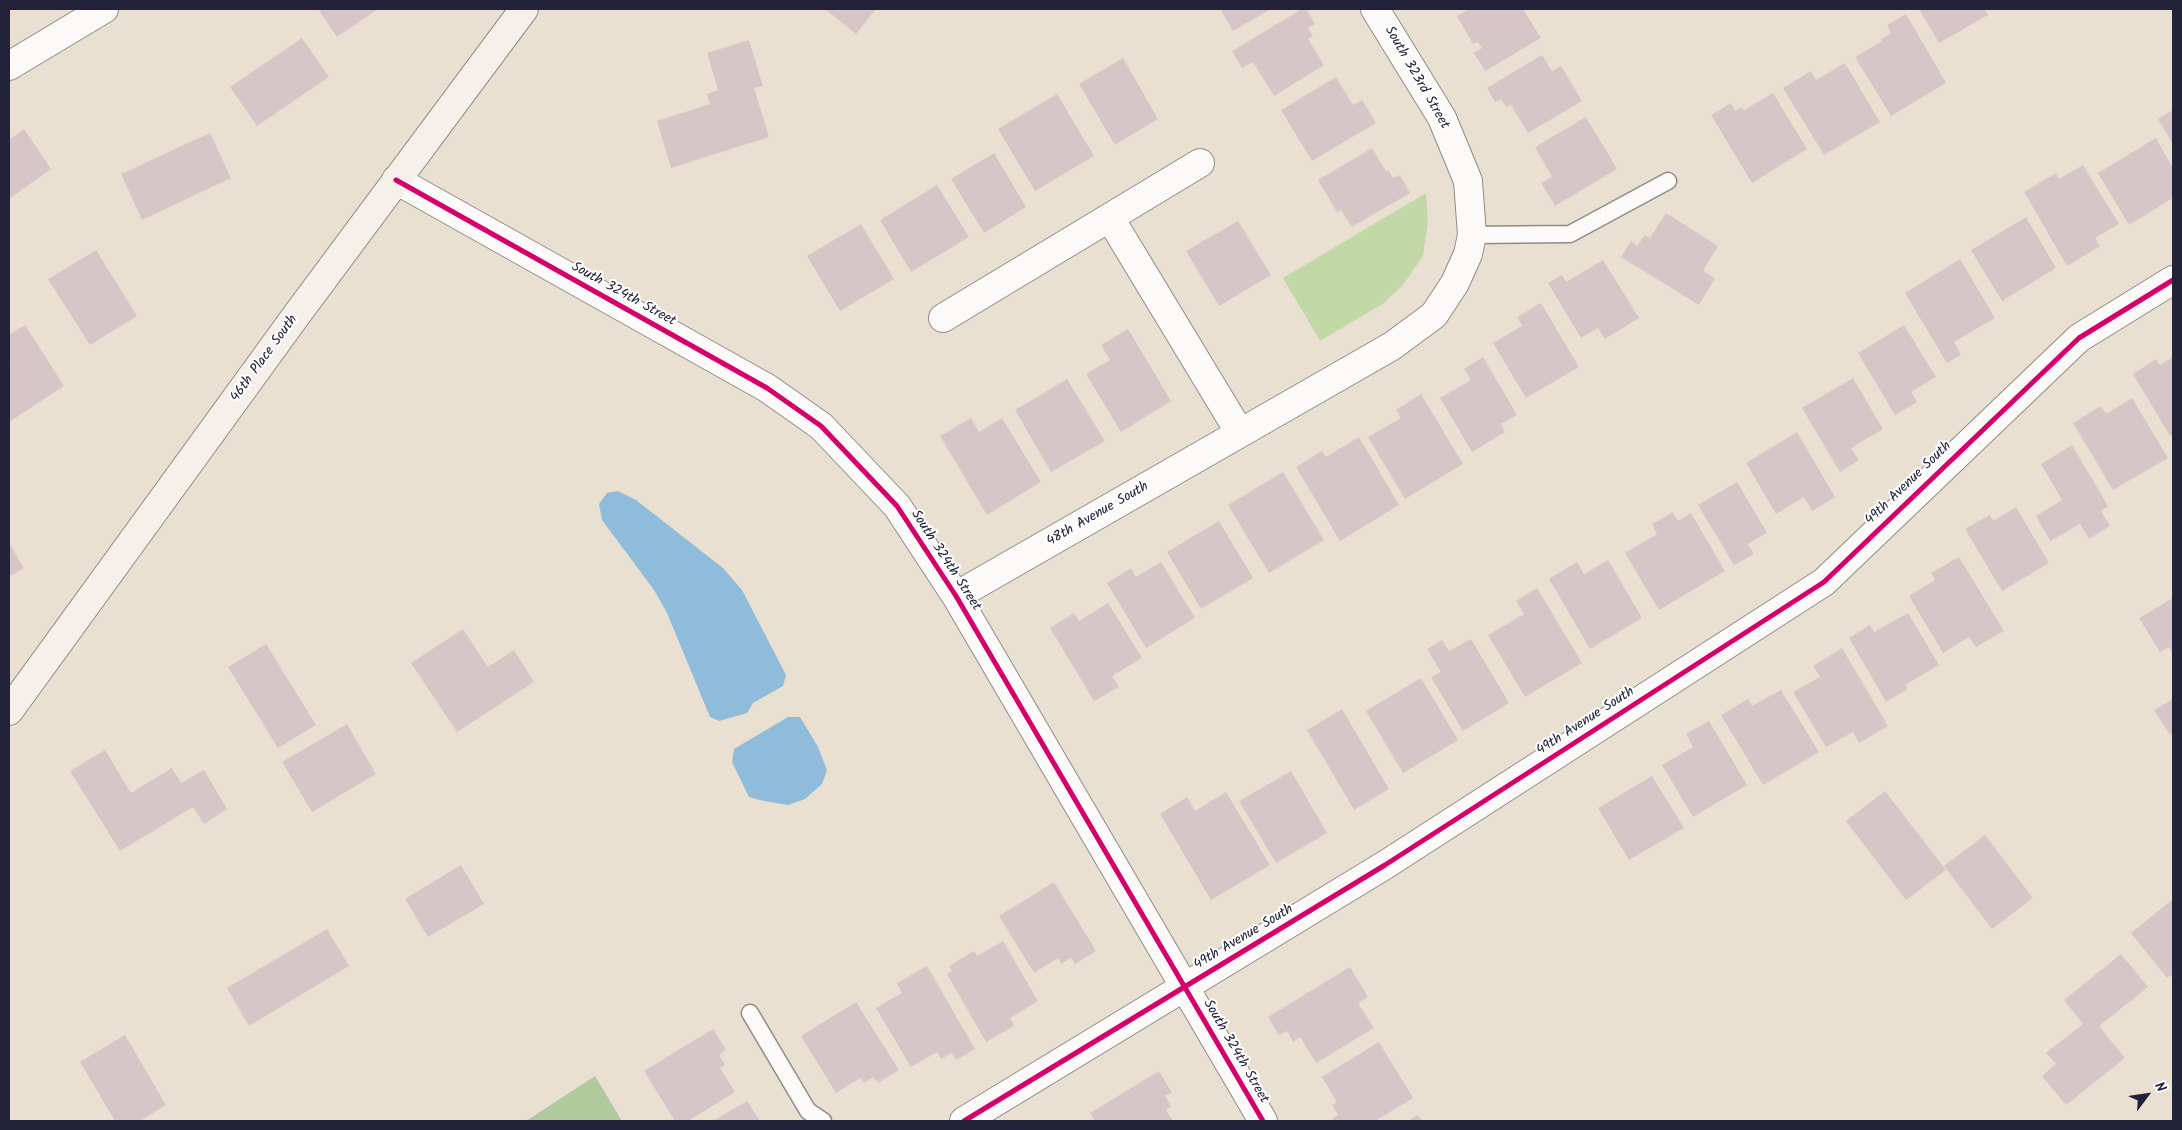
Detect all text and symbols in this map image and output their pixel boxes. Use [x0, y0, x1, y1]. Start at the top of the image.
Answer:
street label: South 323rd Street [1380, 24, 1452, 132]
street label: South 324th Street [568, 259, 678, 331]
street label: 46th Place South [228, 312, 302, 406]
street label: 49th Avenue South [1862, 439, 1956, 529]
street label: 48th Avenue South [1044, 479, 1152, 551]
street label: South 324th Street [906, 507, 984, 615]
street label: 49th Avenue South [1534, 684, 1638, 760]
street label: 49th Avenue South [1191, 902, 1297, 974]
street label: South 324th Street [1198, 997, 1272, 1107]
north arrow [2122, 1070, 2172, 1120]
text: N [2148, 1078, 2172, 1097]

